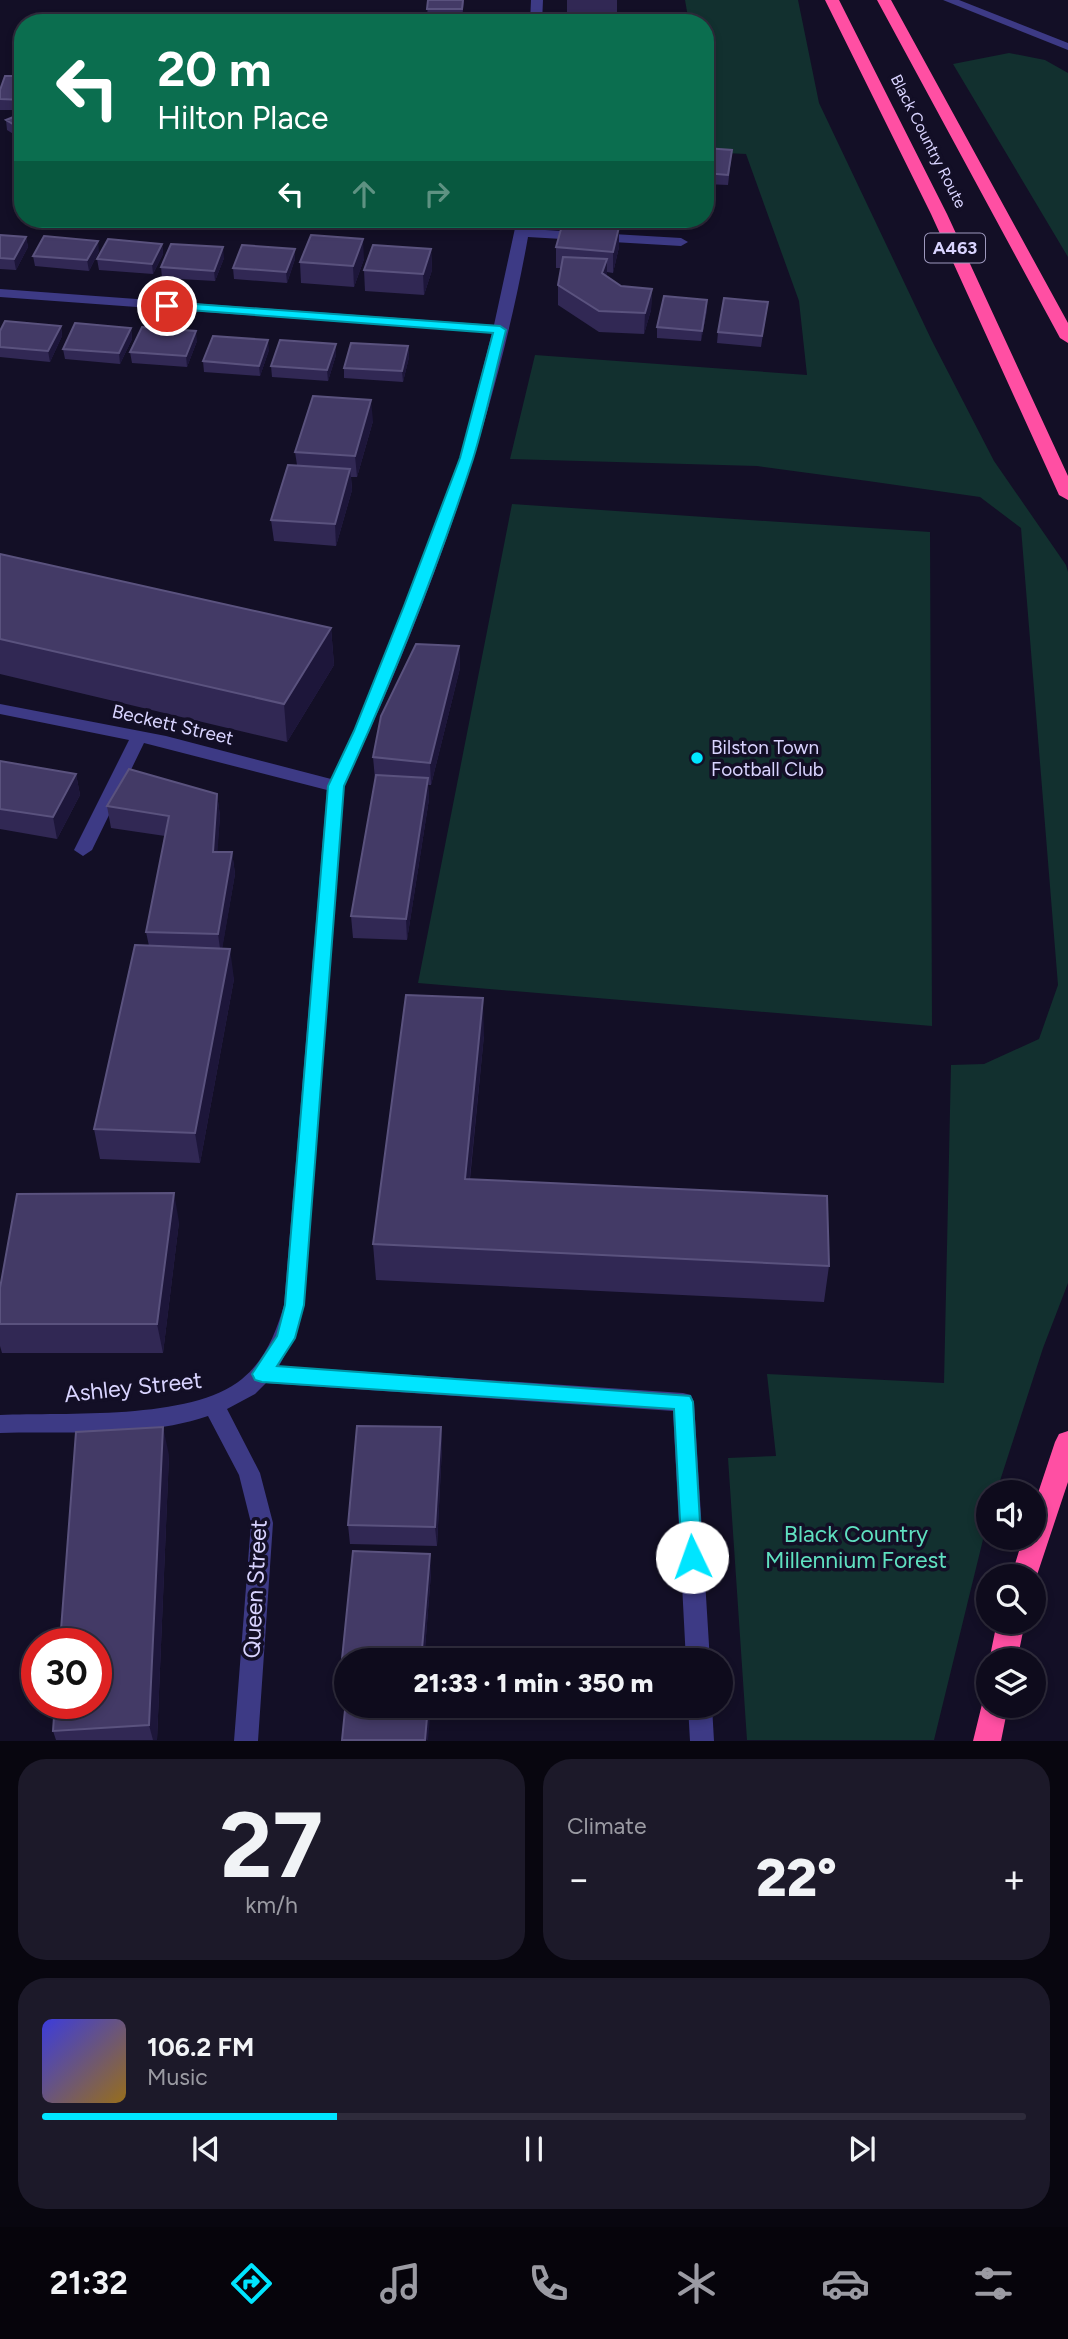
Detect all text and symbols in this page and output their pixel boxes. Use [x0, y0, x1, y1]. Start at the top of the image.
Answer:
text: 20 m [157, 39, 272, 98]
icon: left [42, 42, 133, 133]
street label: Black Country Route [887, 71, 971, 211]
text: Hilton Place [157, 99, 329, 137]
icon: left [272, 175, 310, 213]
icon: ahead [345, 175, 383, 213]
icon: right [418, 175, 456, 213]
road number: A463 [925, 234, 985, 262]
pin [137, 276, 197, 336]
icon: arrive [148, 287, 186, 325]
street label: Beckett Street [110, 699, 236, 750]
place label: Bilston Town Football Club [711, 736, 824, 781]
marker: Bilston Town Football Club [689, 750, 705, 766]
street label: Ashley Street [63, 1366, 203, 1408]
map controls [976, 1480, 1046, 1718]
button: sound [976, 1480, 1046, 1550]
street label: Queen Street [237, 1519, 273, 1659]
position arrow [655, 1520, 729, 1594]
park label: Black Country Millennium Forest [765, 1520, 947, 1574]
button: search [976, 1564, 1046, 1634]
speed limit sign: 30 [21, 1628, 112, 1719]
button: layers [976, 1648, 1046, 1718]
text: 21:33 · 1 min · 350 m [414, 1667, 653, 1699]
text: 27 [220, 1791, 323, 1900]
text: Climate [567, 1812, 646, 1840]
text: 22° [756, 1847, 837, 1909]
text: − [567, 1856, 591, 1902]
text: + [1002, 1856, 1026, 1902]
text: km/h [245, 1891, 298, 1919]
text: 106.2 FM [147, 2031, 254, 2063]
text: Music [147, 2063, 208, 2091]
icon: previous [187, 2130, 225, 2168]
icon: pause [515, 2130, 553, 2168]
icon: next [843, 2130, 881, 2168]
icon: directions [227, 2259, 276, 2308]
icon: music [376, 2259, 425, 2308]
icon: phone [524, 2259, 573, 2308]
icon: climate [672, 2259, 721, 2308]
icon: car [821, 2259, 870, 2308]
icon: filters [969, 2259, 1018, 2308]
text: 21:32 [50, 2264, 128, 2302]

